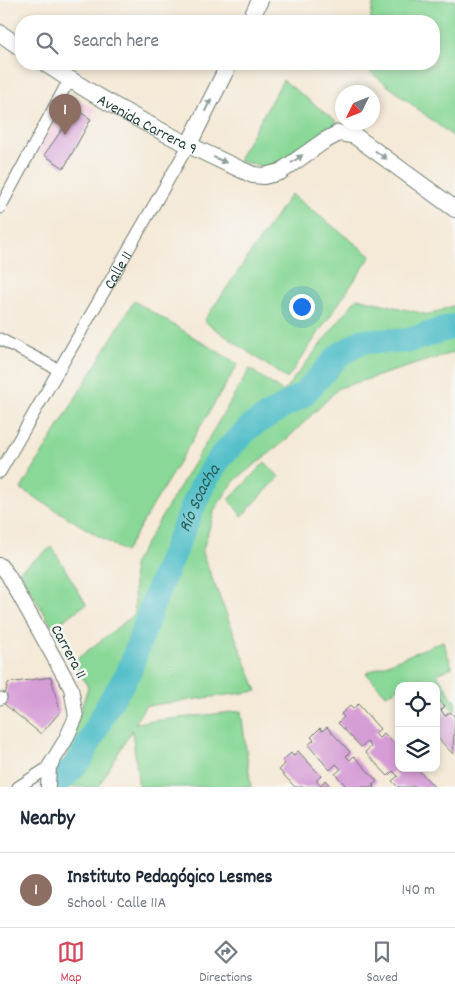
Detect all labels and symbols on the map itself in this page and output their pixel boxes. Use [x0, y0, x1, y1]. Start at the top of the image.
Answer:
north arrow [335, 85, 380, 130]
street label: Avenida Carrera 9 [92, 89, 201, 162]
pin: 1 [49, 94, 81, 135]
one-way arrow [204, 98, 212, 112]
one-way arrow [374, 150, 388, 160]
one-way arrow [290, 154, 303, 165]
one-way arrow [213, 157, 227, 165]
street label: Calle 11 [99, 247, 139, 294]
your location [289, 294, 315, 320]
water label: Río Soacha [174, 459, 228, 536]
street label: Carrera 11 [44, 621, 92, 683]

